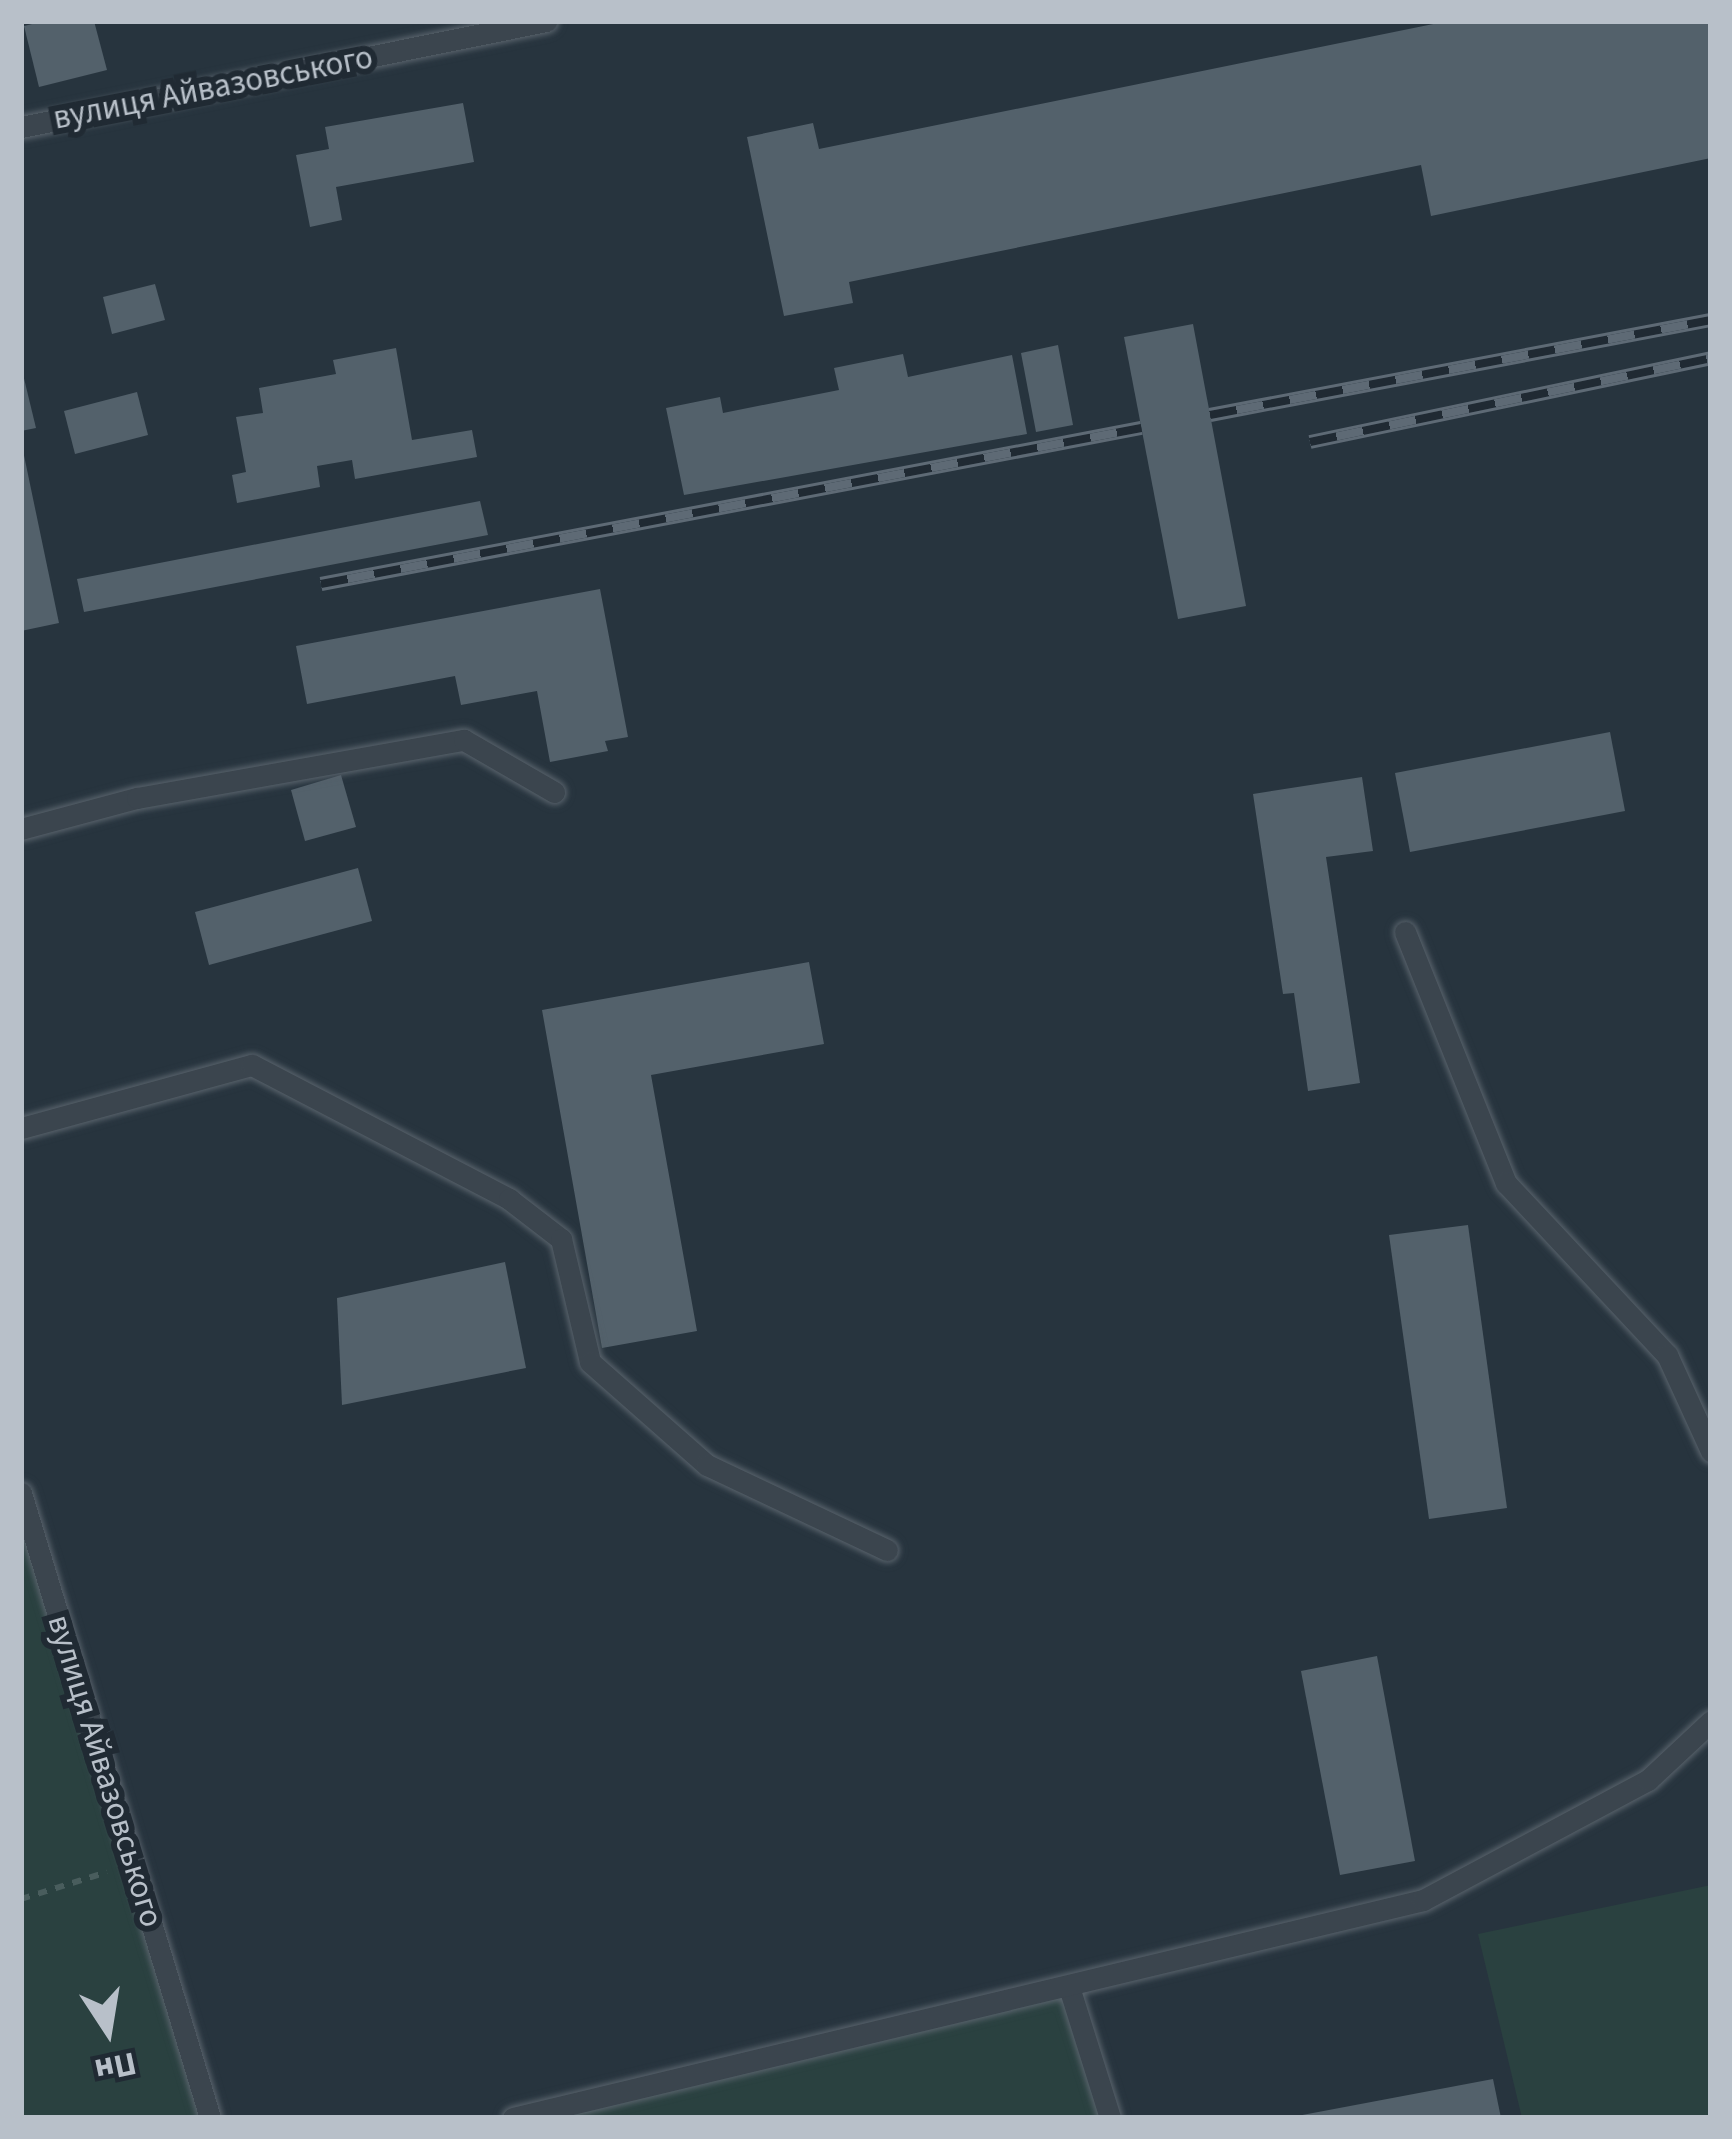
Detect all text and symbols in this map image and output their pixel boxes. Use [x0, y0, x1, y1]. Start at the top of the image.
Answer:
street label: вулиця Айвазовського [50, 38, 376, 138]
street label: вулиця Айвазовського [39, 1610, 171, 1932]
north arrow [48, 1971, 168, 2091]
text: Пн [91, 2039, 141, 2094]

